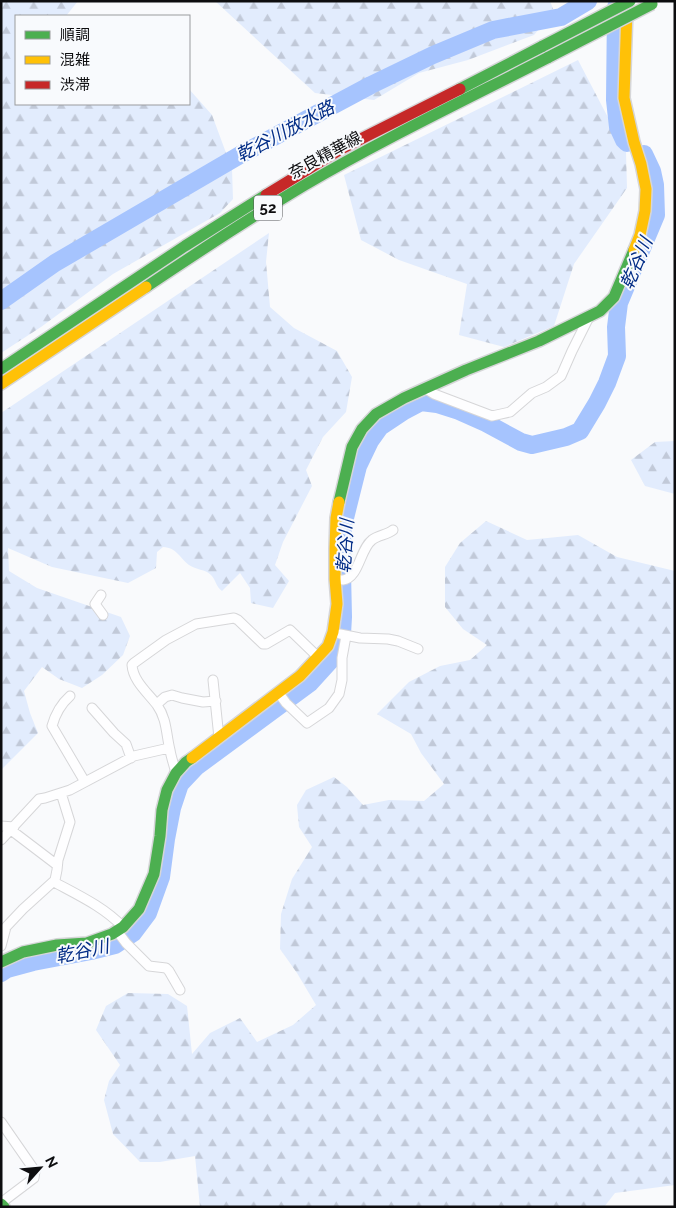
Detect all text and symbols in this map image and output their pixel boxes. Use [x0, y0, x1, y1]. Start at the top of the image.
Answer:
legend [15, 15, 190, 105]
text: 順調 [60, 26, 90, 44]
text: 混雑 [60, 51, 90, 69]
text: 渋滞 [60, 76, 90, 94]
water label: 乾谷川放水路 [232, 95, 339, 166]
street label: 奈良精華線 [285, 127, 365, 183]
road number: 52 [254, 196, 282, 220]
water label: 乾谷川 [616, 232, 657, 292]
water label: 乾谷川 [333, 516, 357, 574]
water label: 乾谷川 [53, 935, 113, 967]
north arrow [15, 1143, 65, 1193]
text: N [42, 1154, 61, 1170]

